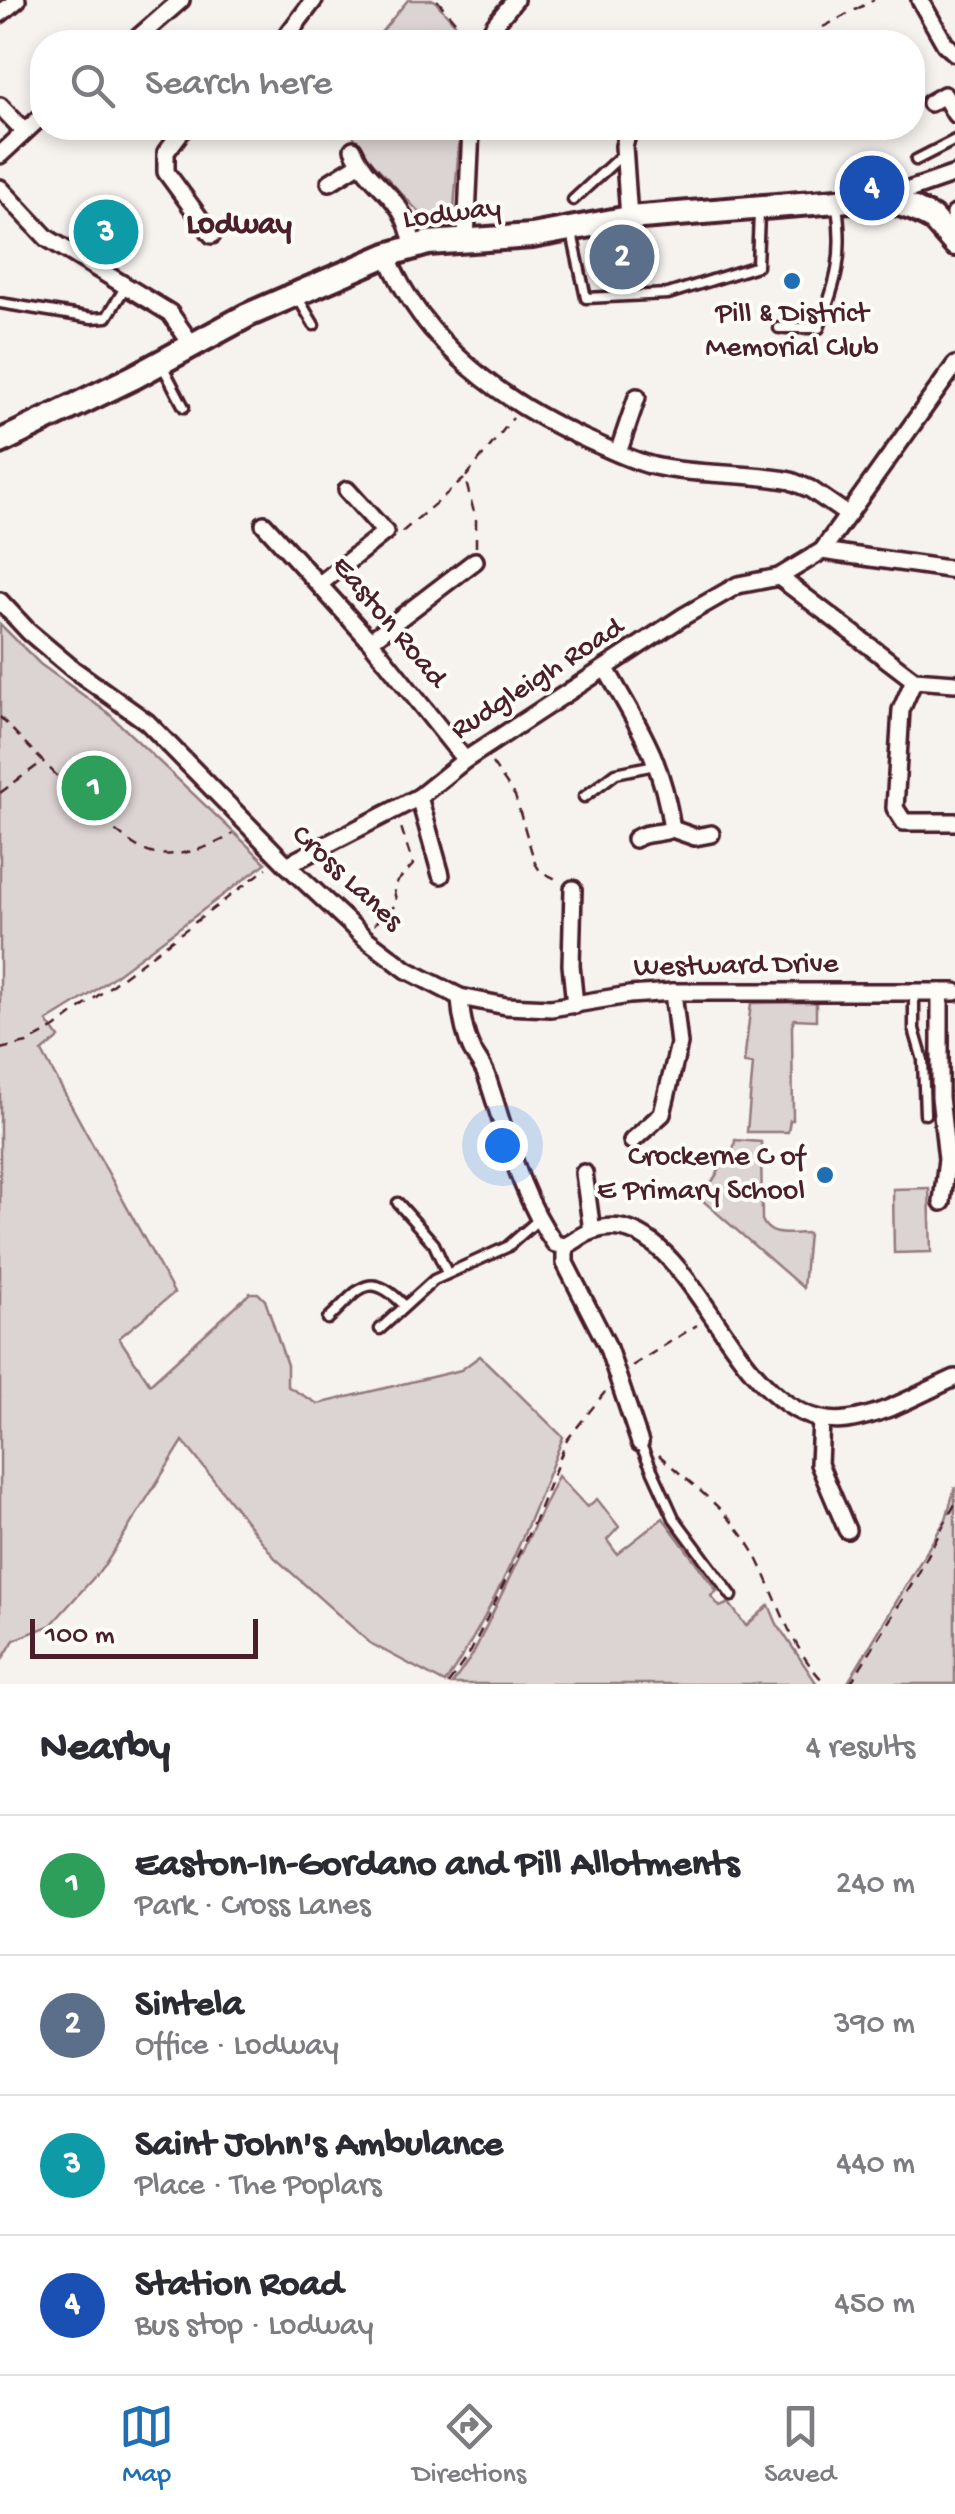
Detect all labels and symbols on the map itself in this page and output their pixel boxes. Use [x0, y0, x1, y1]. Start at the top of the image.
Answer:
pin: 4 [840, 150, 904, 226]
street label: Lodway [401, 192, 503, 238]
pin: 3 [74, 194, 138, 270]
district label: Lodway [186, 207, 292, 245]
pin: 2 [590, 220, 654, 294]
marker: Pill & District Memorial Club [781, 270, 803, 292]
place label: Pill & District Memorial Club [705, 298, 879, 367]
street label: Easton Road [323, 550, 455, 698]
street label: Rudgleigh Road [445, 610, 633, 749]
pin: 1 [62, 750, 126, 826]
street label: Cross Lanes [283, 818, 410, 940]
street label: Westward Drive [633, 948, 839, 986]
your location [477, 1120, 528, 1171]
place label: Crockerne C of E Primary School [597, 1141, 808, 1210]
marker: Crockerne C of E Primary School [814, 1164, 836, 1186]
scale bar [30, 1614, 258, 1658]

